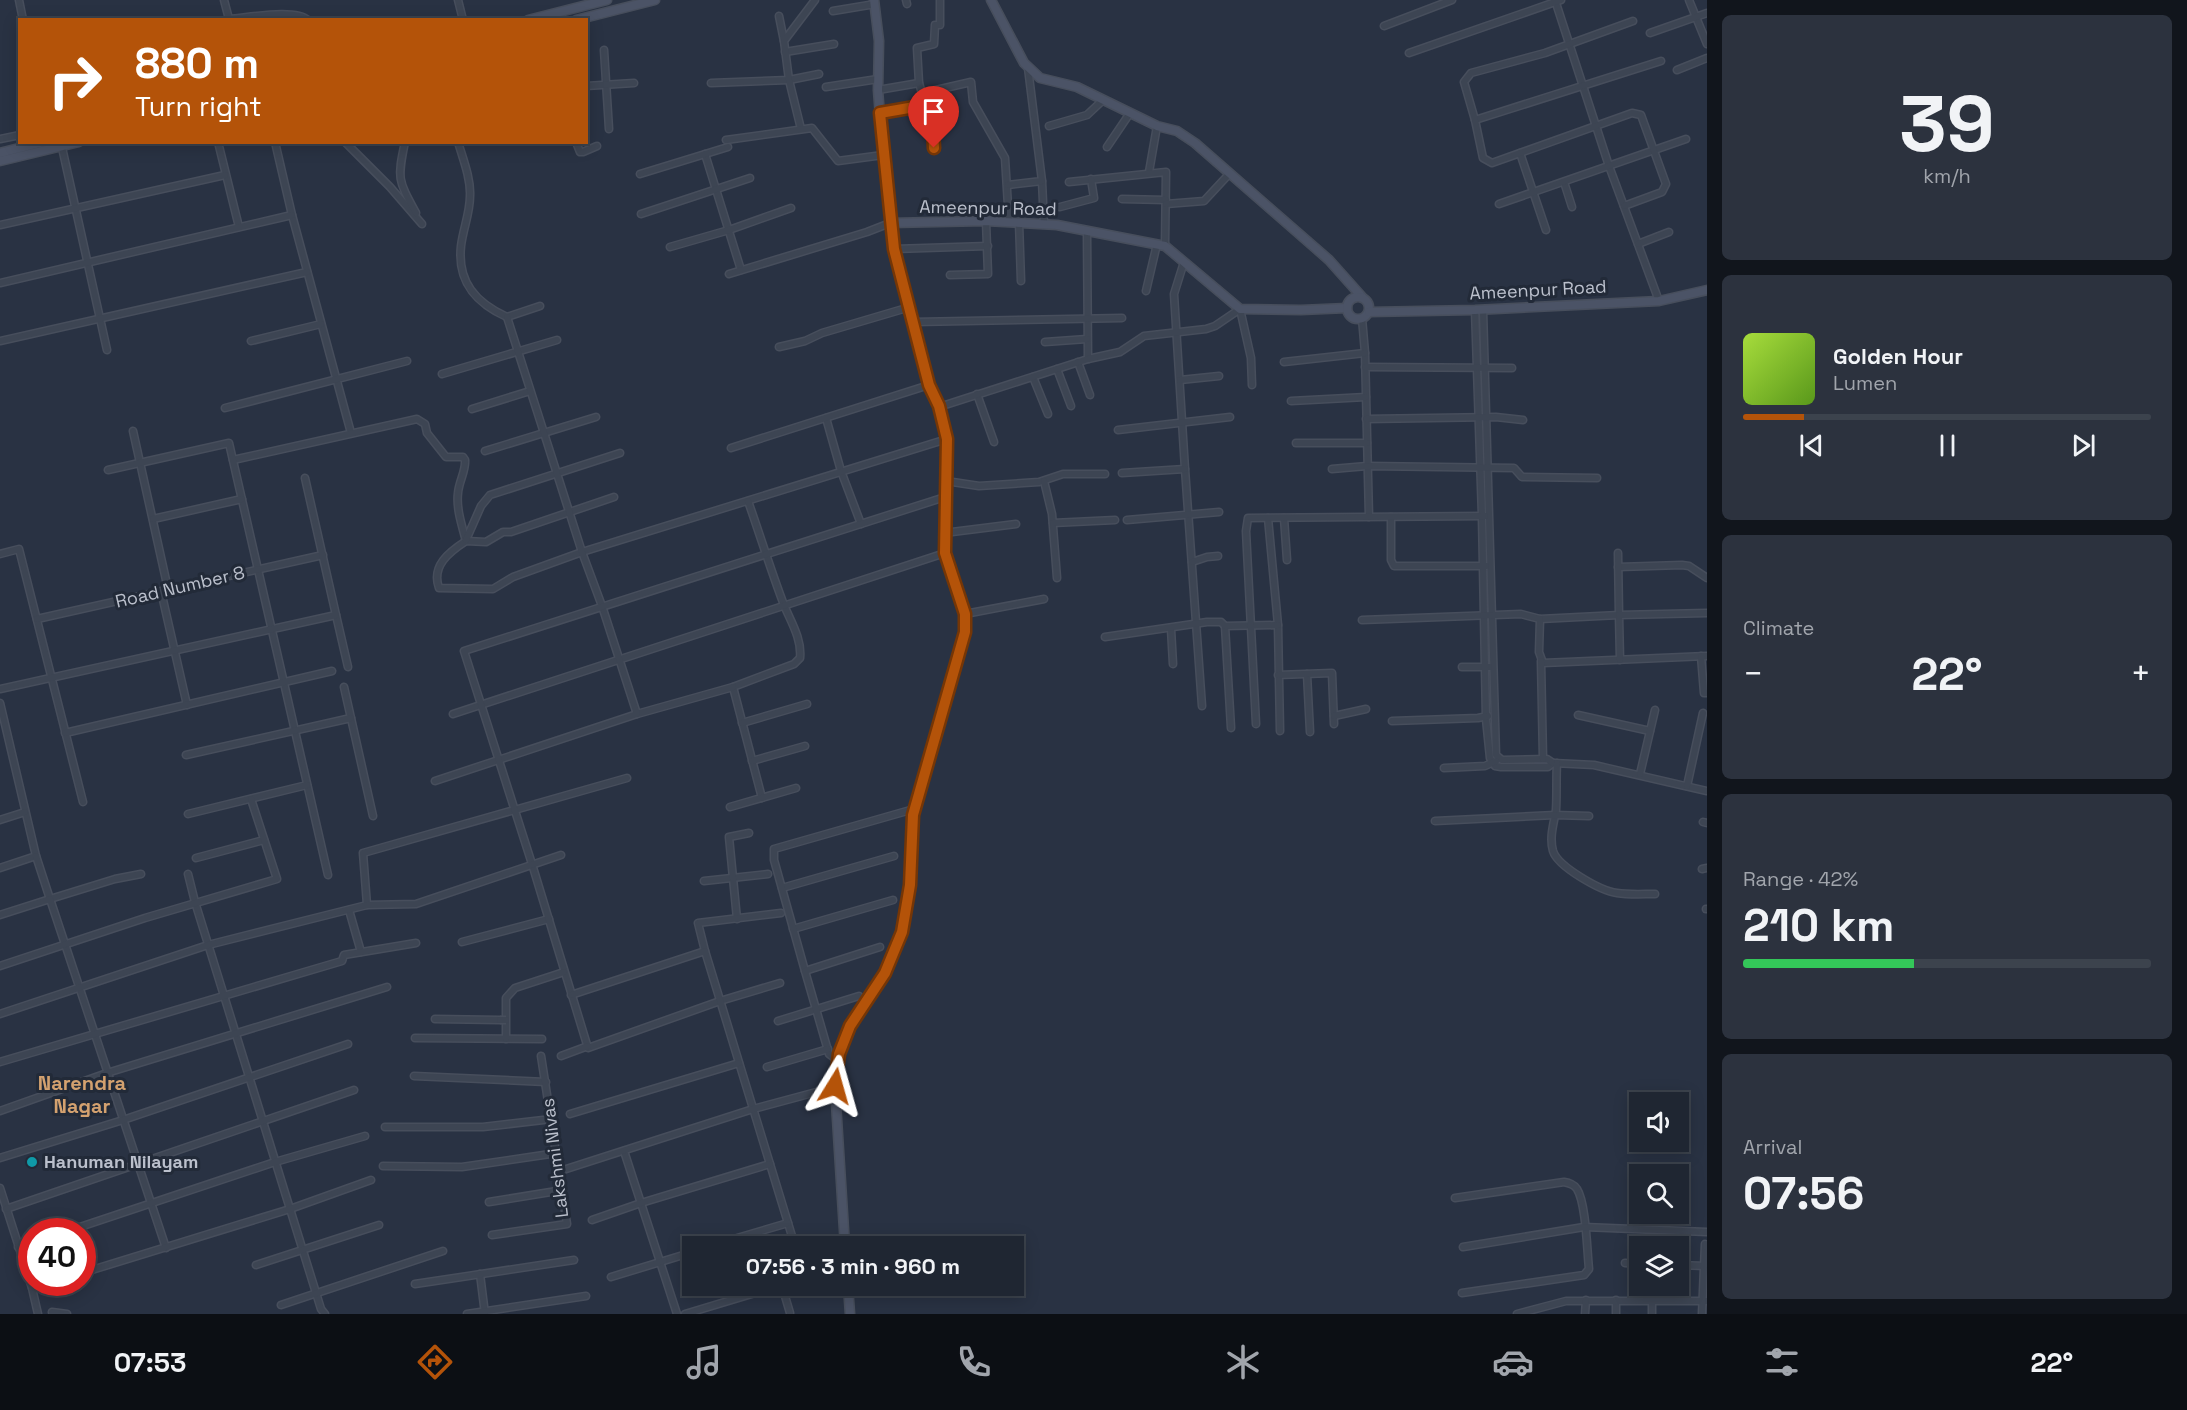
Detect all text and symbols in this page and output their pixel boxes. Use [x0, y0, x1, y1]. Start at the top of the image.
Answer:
text: 880 m [135, 37, 259, 90]
icon: right [36, 42, 114, 120]
text: 39 [1899, 74, 1995, 174]
pin [908, 86, 959, 148]
text: Turn right [135, 89, 262, 124]
icon: arrive [917, 95, 950, 128]
text: km/h [1923, 163, 1971, 189]
street label: Ameenpur Road [919, 195, 1057, 220]
street label: Ameenpur Road [1469, 274, 1607, 305]
text: Golden Hour [1833, 342, 1963, 370]
text: Lumen [1833, 370, 1897, 396]
icon: previous [1795, 429, 1828, 462]
icon: pause [1931, 429, 1964, 462]
icon: next [2067, 429, 2100, 462]
street label: Road Number 8 [113, 560, 247, 613]
text: Climate [1743, 615, 1814, 641]
text: 22° [1911, 646, 1983, 703]
text: − [1743, 653, 1763, 695]
text: + [2131, 653, 2151, 695]
text: Range · 42% [1743, 866, 1858, 892]
text: 210 km [1743, 897, 1894, 954]
position arrow [803, 1054, 867, 1118]
district label: Narendra Nagar [38, 1070, 127, 1119]
map controls [1629, 1092, 1689, 1296]
button: sound [1629, 1092, 1689, 1152]
street label: Lakshmi Nivas [536, 1097, 573, 1219]
text: Arrival [1743, 1134, 1802, 1160]
place label: Hanuman Nilayam [44, 1150, 198, 1173]
marker: Hanuman Nilayam [25, 1155, 39, 1169]
button: search [1629, 1164, 1689, 1224]
text: 07:56 [1743, 1165, 1864, 1222]
speed limit sign: 40 [18, 1218, 96, 1296]
button: layers [1629, 1236, 1689, 1296]
text: 07:56 · 3 min · 960 m [746, 1252, 960, 1280]
icon: directions [414, 1341, 456, 1383]
icon: music [683, 1341, 725, 1383]
icon: phone [953, 1341, 995, 1383]
icon: climate [1222, 1341, 1264, 1383]
icon: car [1492, 1341, 1534, 1383]
icon: filters [1761, 1341, 1803, 1383]
text: 07:53 [114, 1345, 186, 1380]
text: 22° [2030, 1345, 2073, 1380]

